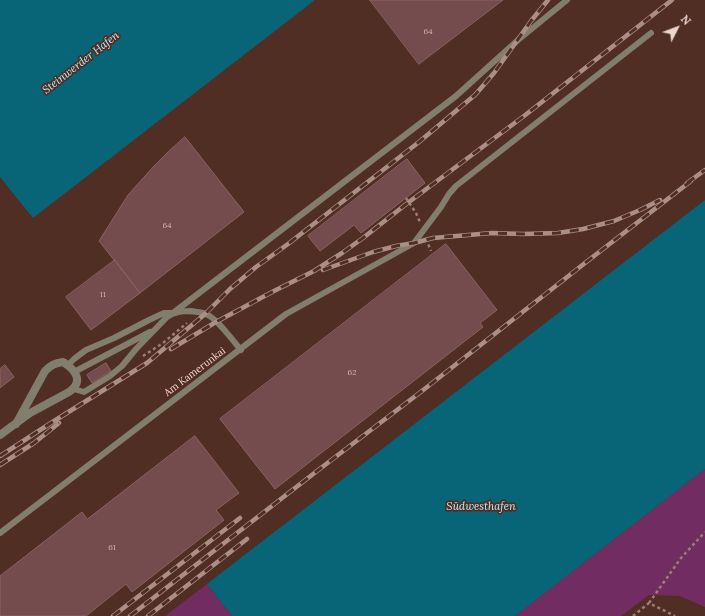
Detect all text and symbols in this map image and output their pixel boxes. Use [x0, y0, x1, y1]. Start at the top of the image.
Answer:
north arrow [657, 8, 697, 48]
text: N [678, 12, 694, 28]
house number: 64 [424, 27, 432, 37]
water label: Steinwerder Hafen [40, 29, 122, 97]
house number: 64 [163, 221, 171, 231]
house number: 11 [100, 290, 106, 300]
street label: Am Kamerunkai [162, 345, 228, 399]
house number: 62 [348, 368, 356, 378]
water label: Südwesthafen [446, 500, 516, 514]
house number: 61 [108, 543, 116, 553]

